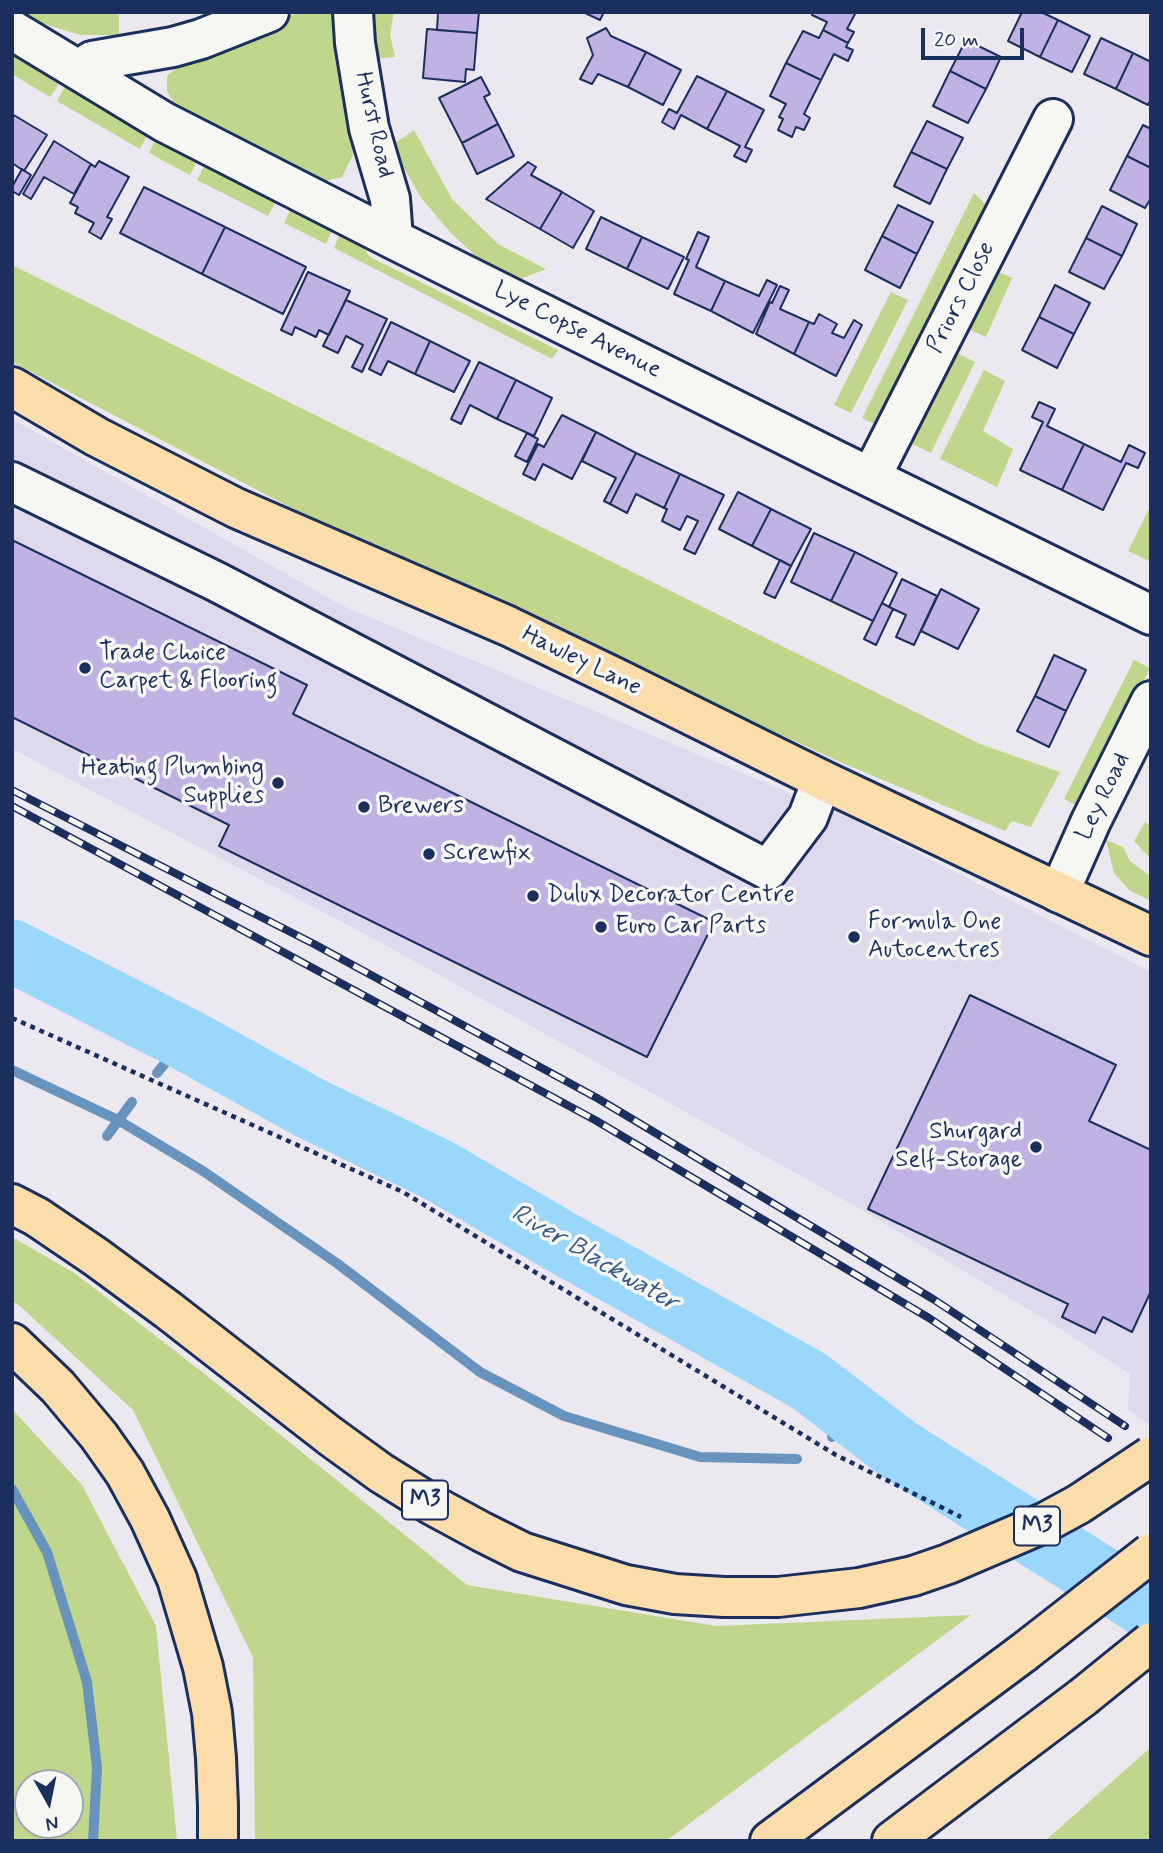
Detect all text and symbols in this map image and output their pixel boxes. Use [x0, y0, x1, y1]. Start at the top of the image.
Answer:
scale bar [925, 14, 1028, 58]
text: 20 m [934, 26, 979, 54]
street label: Hurst Road [347, 69, 399, 181]
street label: Priors Close [922, 237, 1002, 359]
street label: Lye Copse Avenue [488, 276, 666, 386]
street label: Hawley Lane [517, 621, 645, 703]
place label: Trade Choice Carpet & Flooring [99, 640, 278, 696]
marker: Trade Choice Carpet & Flooring [77, 660, 93, 676]
street label: Ley Road [1071, 749, 1137, 845]
place label: Heating Plumbing Supplies [81, 755, 264, 811]
marker: Heating Plumbing Supplies [270, 775, 286, 791]
place label: Brewers [378, 793, 464, 821]
marker: Brewers [356, 799, 372, 815]
place label: Screwfix [443, 840, 531, 868]
marker: Screwfix [421, 846, 437, 862]
place label: Dulux Decorator Centre [547, 882, 795, 910]
marker: Dulux Decorator Centre [525, 888, 541, 904]
place label: Formula One Autocentres [868, 909, 1001, 965]
place label: Euro Car Parts [615, 913, 766, 941]
marker: Euro Car Parts [593, 919, 609, 935]
marker: Formula One Autocentres [846, 929, 862, 945]
place label: Shurgard Self-Storage [895, 1119, 1022, 1175]
marker: Shurgard Self-Storage [1028, 1139, 1044, 1155]
water label: River Blackwater [505, 1199, 683, 1319]
road number: M3 [402, 1480, 448, 1520]
road number: M3 [1014, 1506, 1060, 1546]
north arrow [14, 1769, 84, 1839]
text: N [44, 1810, 60, 1837]

